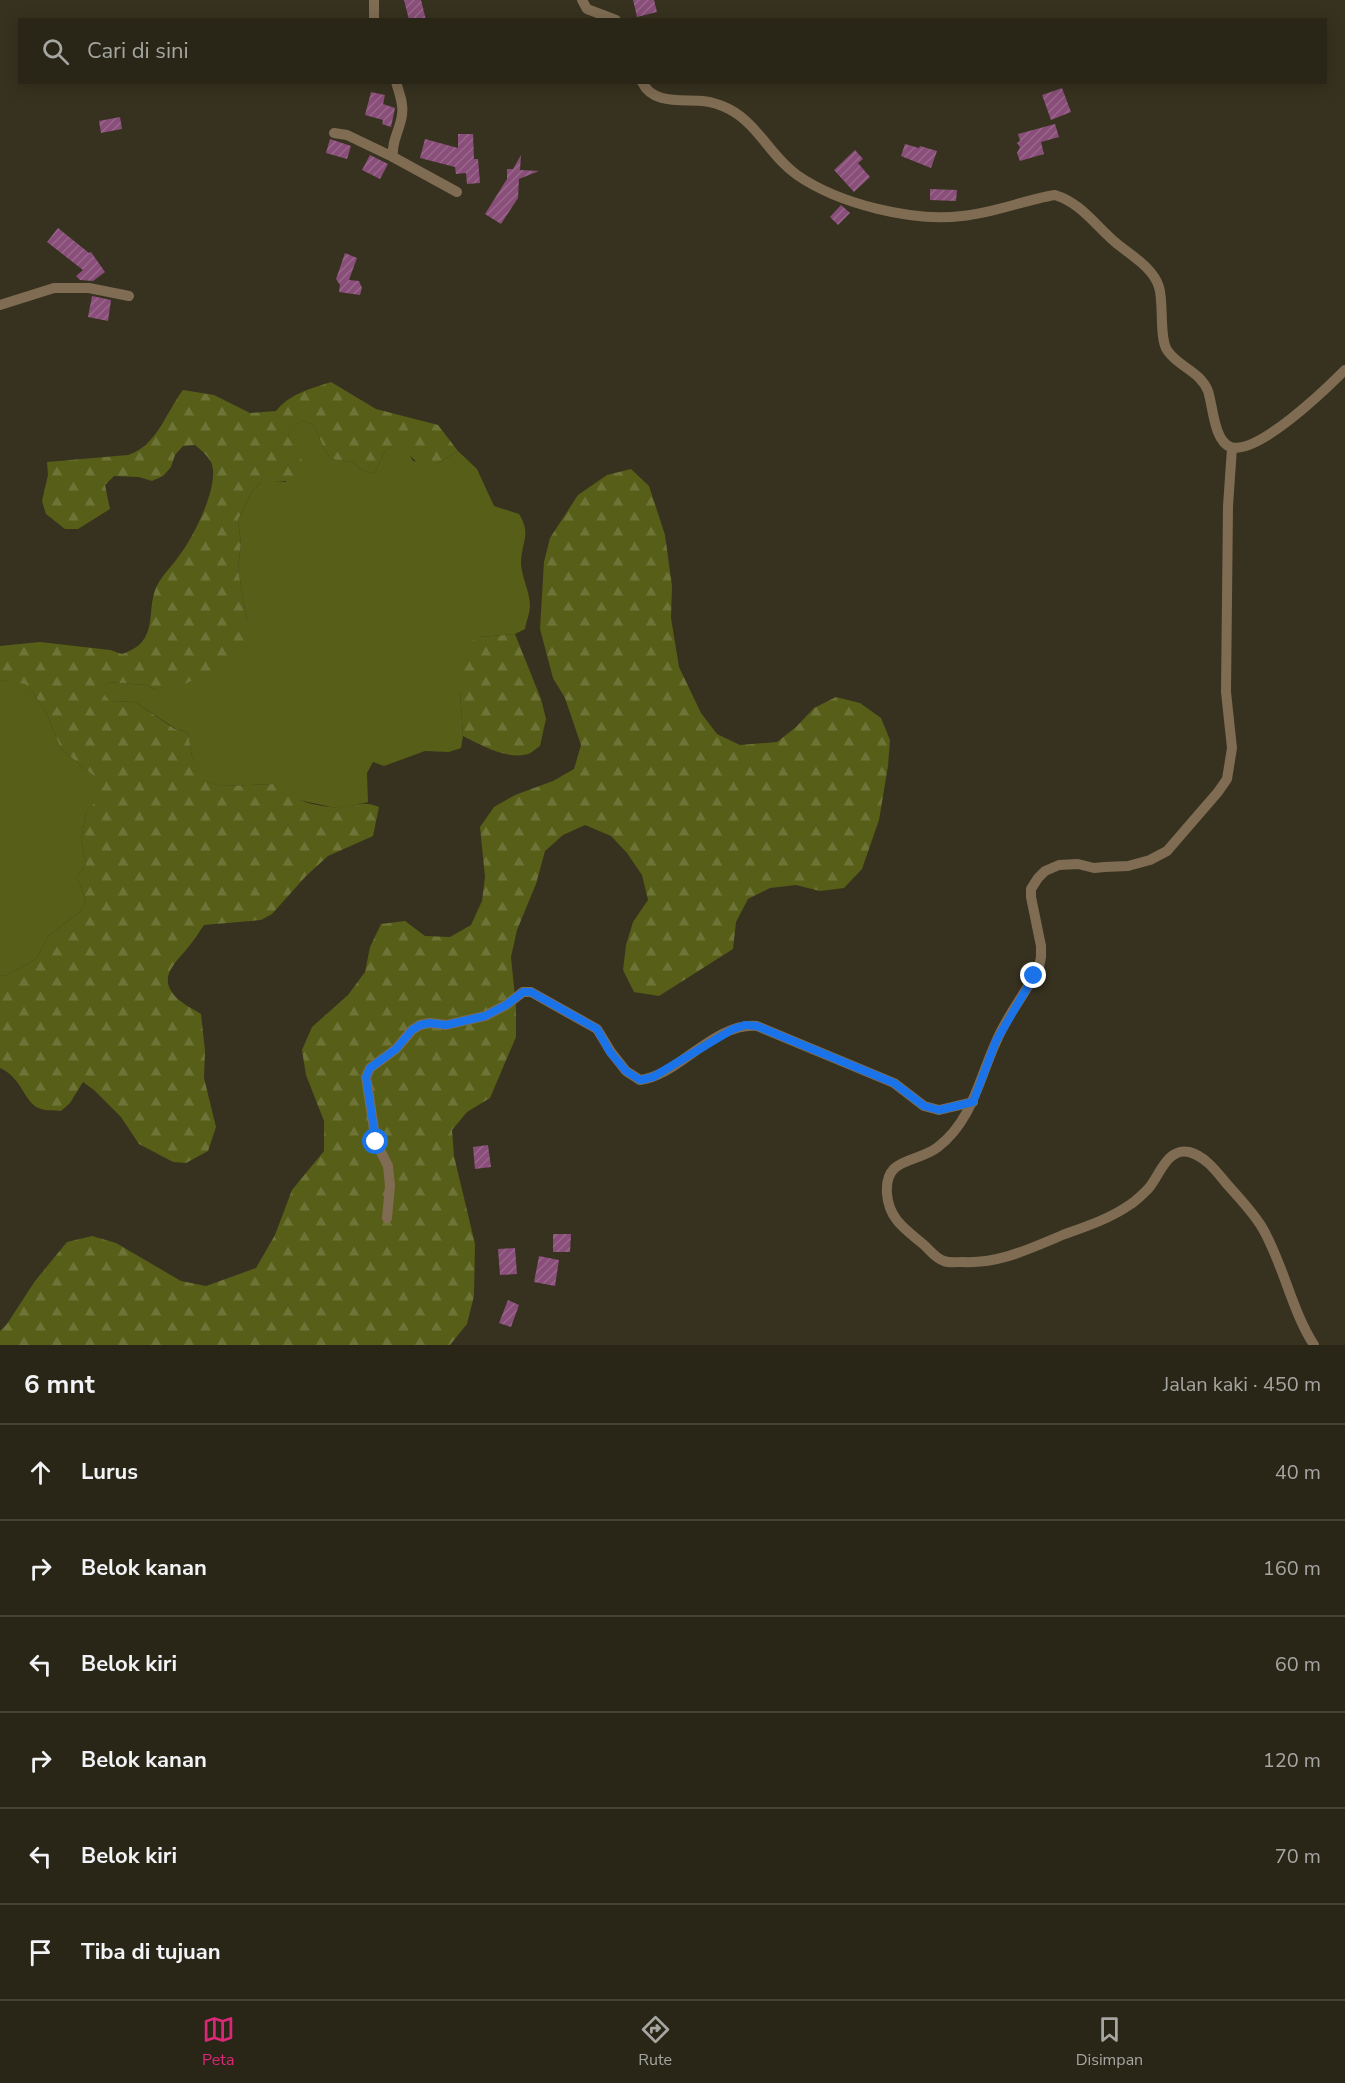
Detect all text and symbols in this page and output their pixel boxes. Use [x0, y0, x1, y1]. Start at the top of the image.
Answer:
search box [18, 18, 1327, 84]
icon: search [39, 35, 72, 68]
text: Cari di sini [87, 36, 189, 66]
route end [1020, 962, 1046, 988]
route start [362, 1128, 388, 1154]
text: 6 mnt [24, 1367, 95, 1402]
text: Jalan kaki · 450 m [1163, 1371, 1321, 1398]
icon: ahead [24, 1456, 57, 1489]
text: Lurus [81, 1457, 138, 1487]
text: 40 m [1275, 1459, 1321, 1486]
icon: right [24, 1552, 57, 1585]
text: Belok kanan [81, 1553, 207, 1583]
text: 160 m [1263, 1555, 1321, 1582]
icon: left [24, 1648, 57, 1681]
text: Belok kiri [81, 1649, 177, 1679]
text: 60 m [1275, 1651, 1321, 1678]
icon: right [24, 1744, 57, 1777]
text: Belok kanan [81, 1745, 207, 1775]
text: 120 m [1263, 1747, 1321, 1774]
icon: left [24, 1840, 57, 1873]
text: Belok kiri [81, 1841, 177, 1871]
text: 70 m [1275, 1843, 1321, 1870]
icon: arrive [24, 1936, 57, 1969]
text: Tiba di tujuan [81, 1937, 221, 1967]
tab: Peta [202, 2013, 235, 2071]
tab: Rute [638, 2013, 672, 2071]
tab: Disimpan [1076, 2013, 1143, 2071]

